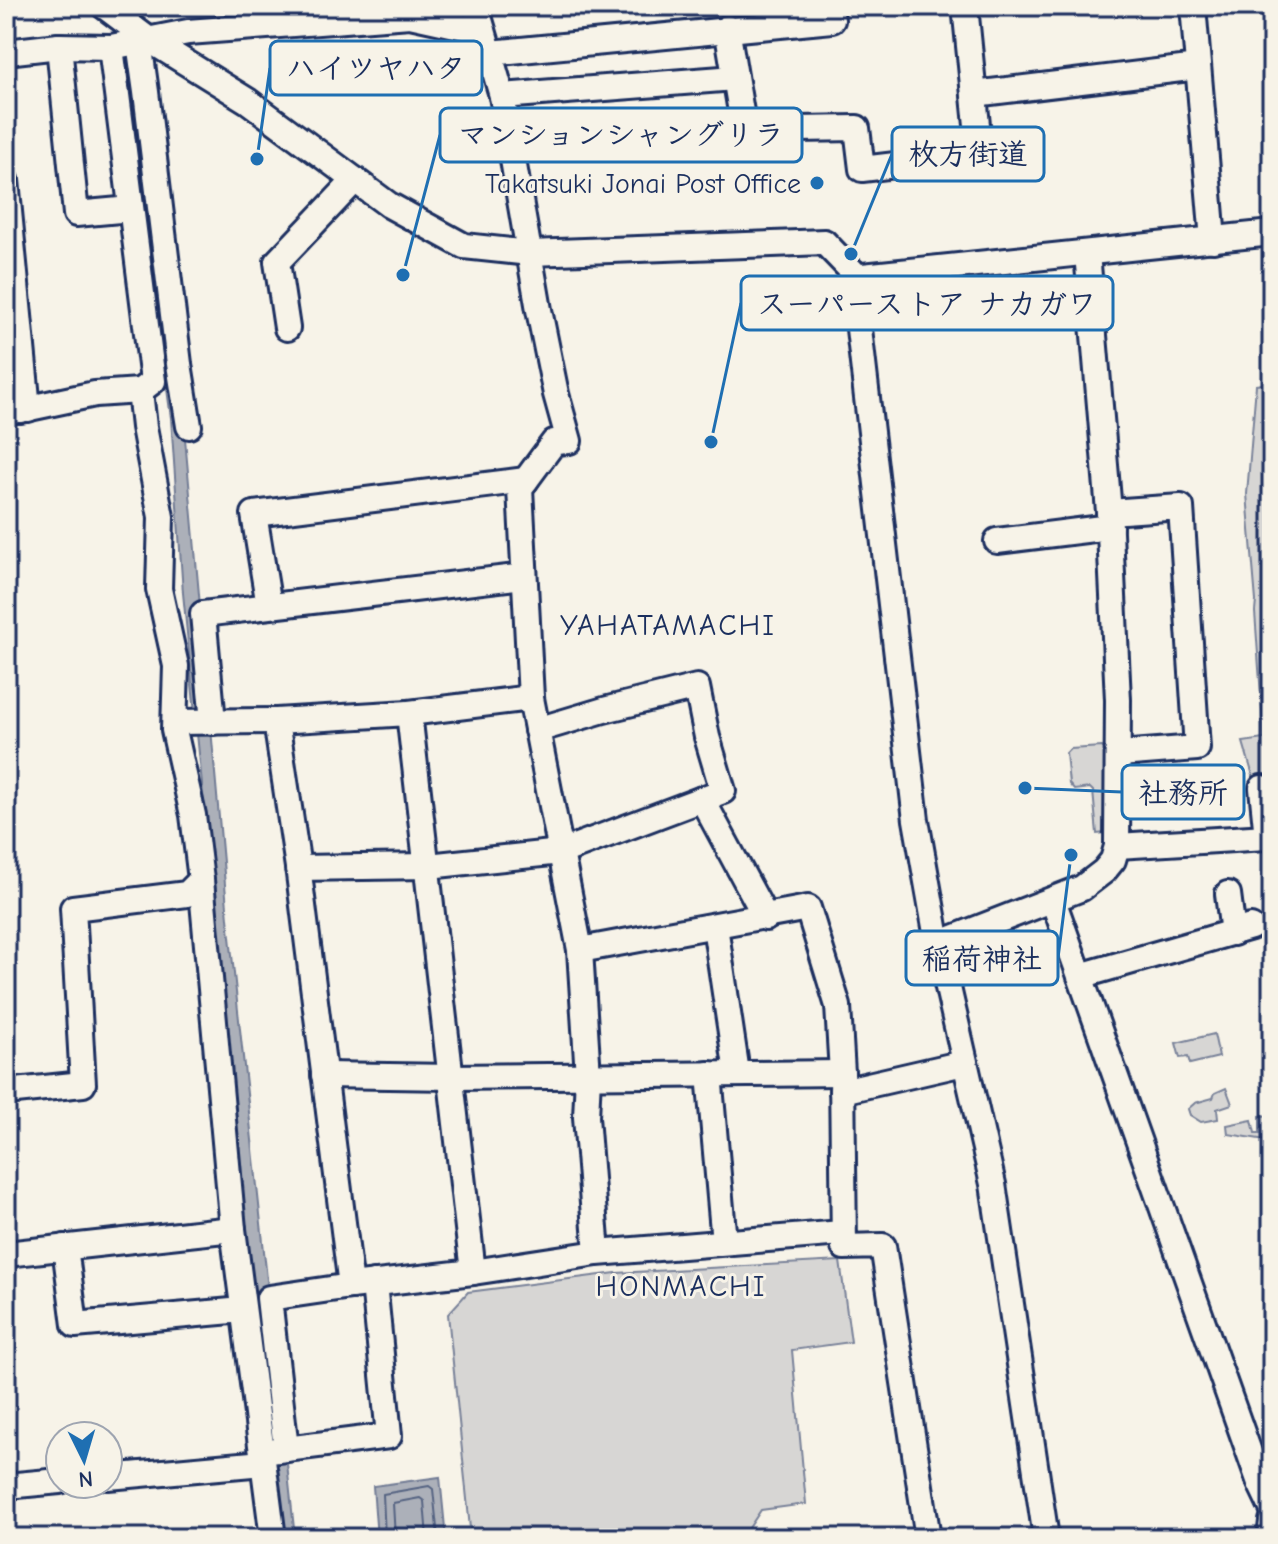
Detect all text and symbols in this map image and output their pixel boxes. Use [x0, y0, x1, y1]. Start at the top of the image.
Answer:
callout: ハイツヤハタ [270, 41, 482, 95]
text: ハイツヤハタ [286, 51, 466, 86]
callout: マンションシャングリラ [440, 108, 802, 162]
text: マンションシャングリラ [458, 118, 784, 153]
callout: 枚方街道 [892, 127, 1044, 181]
text: 枚方街道 [908, 137, 1028, 172]
place label: Takatsuki Jonai Post Office [485, 168, 801, 200]
marker: Takatsuki Jonai Post Office [808, 174, 826, 192]
callout: スーパーストア ナカガワ [741, 276, 1113, 330]
text: スーパーストア ナカガワ [757, 287, 1097, 322]
district label: YAHATAMACHI [560, 608, 776, 643]
callout: 社務所 [1122, 765, 1244, 819]
text: 社務所 [1138, 776, 1228, 811]
callout: 稲荷神社 [906, 931, 1058, 985]
text: 稲荷神社 [922, 942, 1042, 977]
district label: HONMACHI [595, 1269, 767, 1304]
north arrow [44, 1420, 124, 1500]
text: N [77, 1465, 94, 1493]

